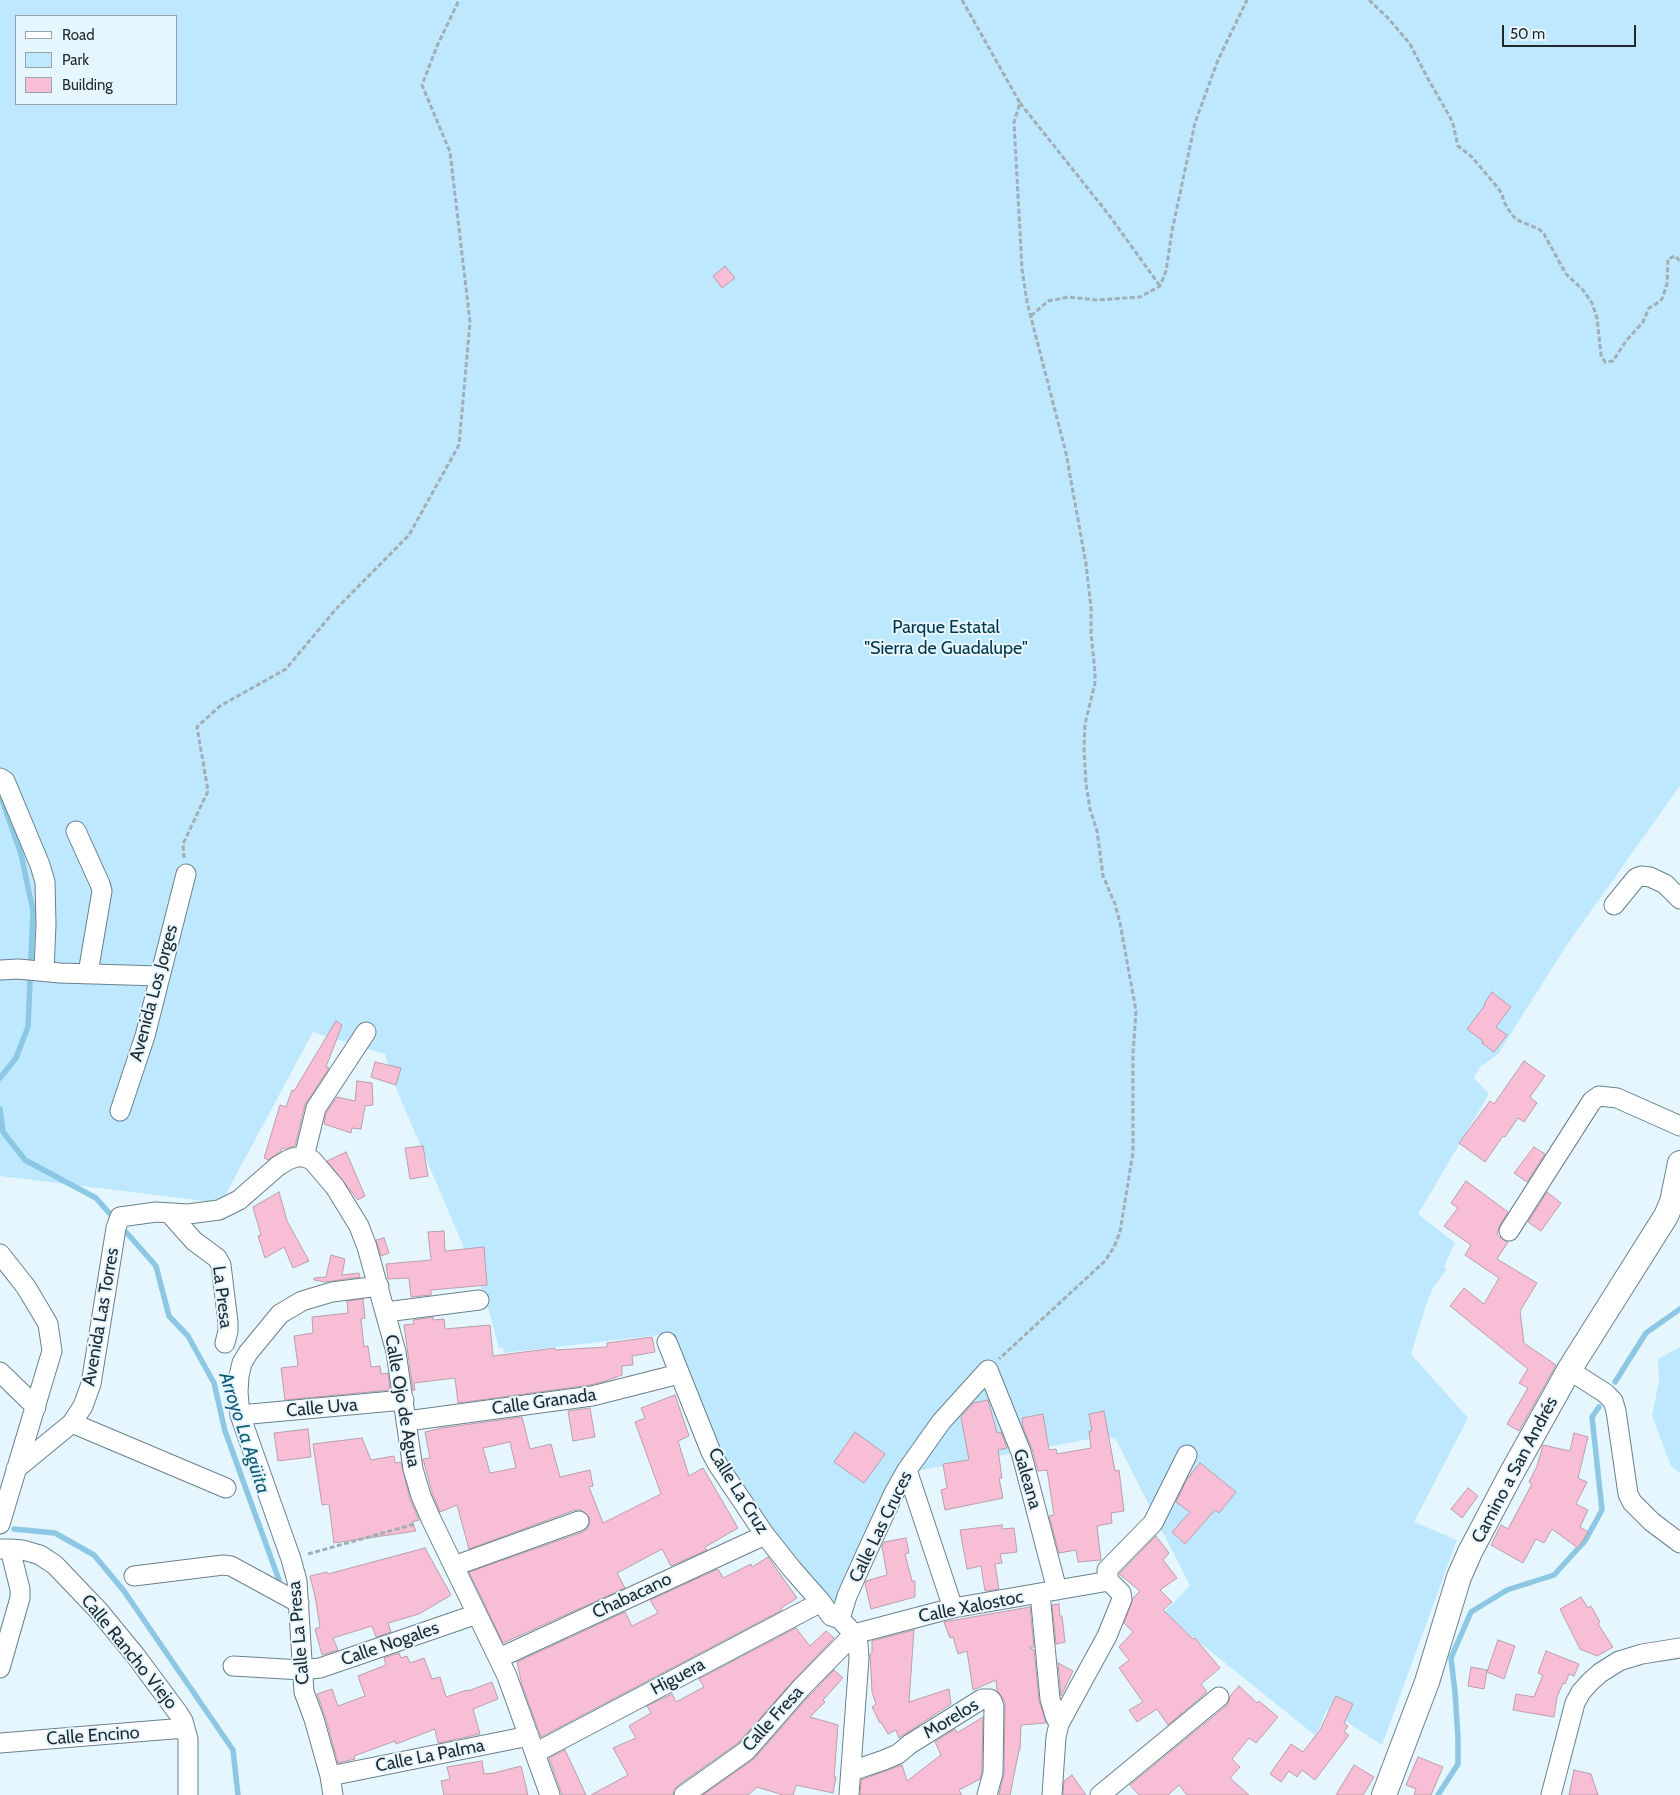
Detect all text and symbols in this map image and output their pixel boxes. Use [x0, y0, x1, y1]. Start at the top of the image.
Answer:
legend [15, 15, 178, 105]
scale bar [1505, 15, 1639, 47]
text: 50 m [1510, 25, 1545, 43]
text: Road [62, 26, 95, 44]
text: Park [62, 51, 89, 69]
text: Building [62, 76, 113, 94]
park label: Parque Estatal "Sierra de Guadalupe" [864, 617, 1028, 660]
street label: Avenida Los Jorges [125, 922, 183, 1064]
street label: Avenida Las Torres [78, 1246, 124, 1388]
street label: La Presa [207, 1265, 237, 1329]
street label: Calle Ojo de Agua [380, 1333, 424, 1469]
water label: Arroyo La Agüita [214, 1370, 274, 1496]
street label: Calle Granada [491, 1384, 597, 1420]
street label: Camino a San Andrés [1467, 1393, 1563, 1547]
street label: Calle Uva [285, 1394, 359, 1422]
street label: Calle La Cruz [703, 1444, 773, 1538]
street label: Galeana [1008, 1446, 1046, 1512]
street label: Calle Las Cruces [845, 1468, 917, 1586]
street label: Chabacano [589, 1568, 675, 1624]
street label: Calle La Presa [284, 1580, 314, 1686]
street label: Calle Xalostoc [917, 1586, 1025, 1628]
street label: Calle Rancho Viejo [76, 1590, 182, 1714]
street label: Calle Nogales [338, 1617, 442, 1671]
street label: Higuera [647, 1654, 709, 1700]
street label: Calle Fresa [738, 1682, 808, 1756]
street label: Morelos [920, 1694, 982, 1744]
street label: Calle Encino [46, 1722, 140, 1750]
street label: Calle La Palma [374, 1735, 486, 1777]

